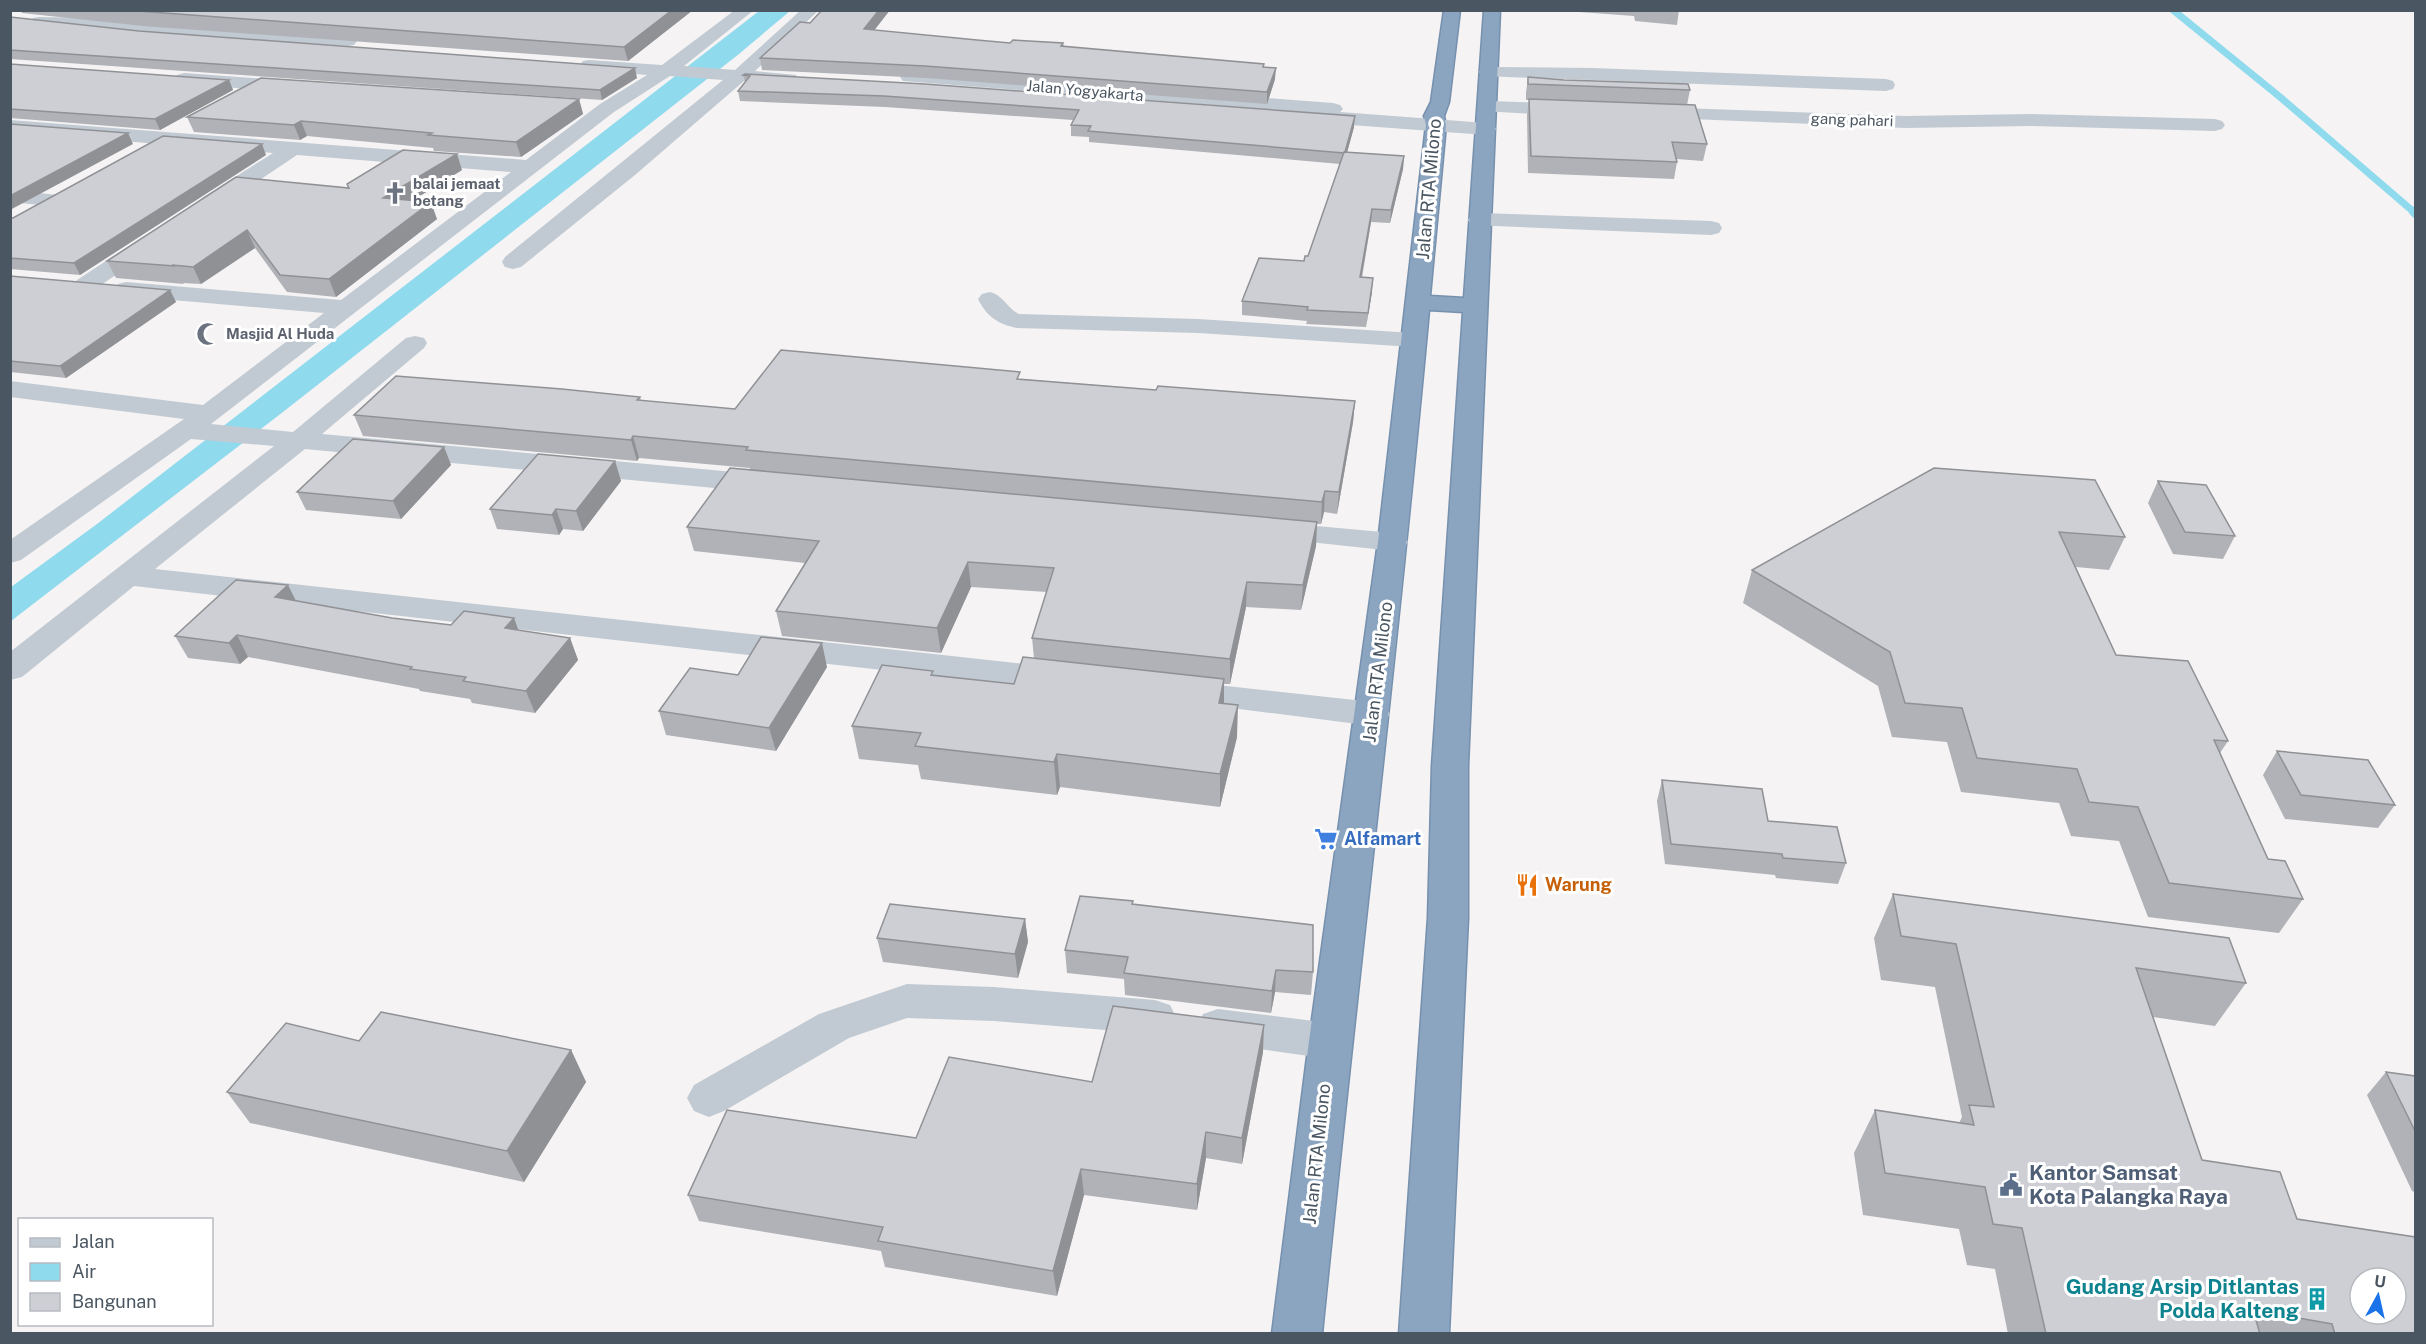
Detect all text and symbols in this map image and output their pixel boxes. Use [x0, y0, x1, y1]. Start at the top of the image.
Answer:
street label: Jalan Yogyakarta [1026, 77, 1144, 104]
street label: gang pahari [1810, 110, 1894, 129]
street label: Jalan RTA Milono [1412, 118, 1445, 260]
place label: balai jemaat betang [413, 175, 501, 209]
church icon: balai jemaat betang [382, 180, 408, 206]
mosque icon: Masjid Al Huda [195, 321, 221, 347]
place label: Masjid Al Huda [226, 325, 334, 342]
street label: Jalan RTA Milono [1358, 600, 1397, 743]
supermarket icon: Alfamart [1313, 826, 1339, 852]
place label: Alfamart [1344, 828, 1421, 849]
restaurant icon: Warung [1514, 872, 1540, 898]
place label: Warung [1545, 874, 1612, 895]
street label: Jalan RTA Milono [1299, 1082, 1334, 1225]
place label: Kantor Samsat Kota Palangka Raya [2029, 1160, 2228, 1209]
public building icon: Kantor Samsat Kota Palangka Raya [1998, 1172, 2024, 1198]
legend [18, 1218, 213, 1326]
text: Jalan [72, 1231, 115, 1252]
text: Air [72, 1261, 96, 1282]
north arrow [2348, 1266, 2408, 1326]
text: U [2373, 1271, 2387, 1292]
place label: Gudang Arsip Ditlantas Polda Kalteng [2066, 1274, 2299, 1323]
building icon: Gudang Arsip Ditlantas Polda Kalteng [2304, 1286, 2330, 1312]
text: Bangunan [72, 1291, 157, 1312]

